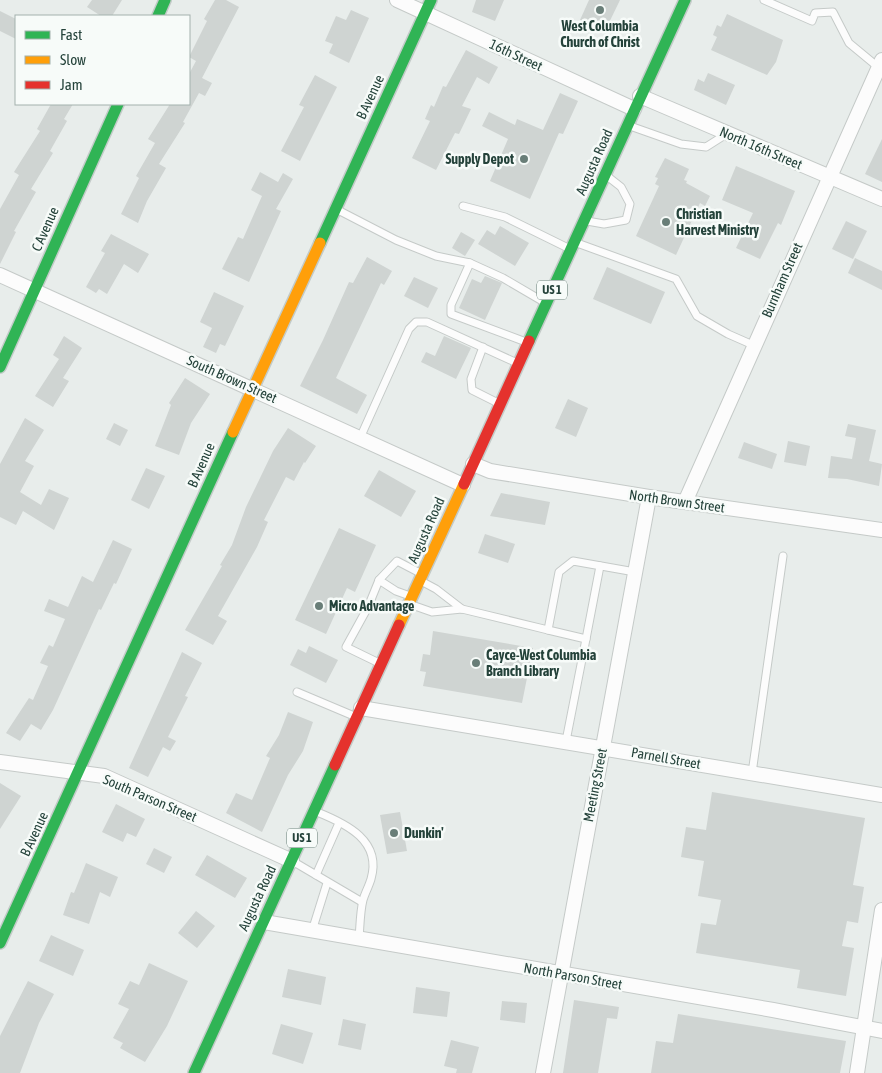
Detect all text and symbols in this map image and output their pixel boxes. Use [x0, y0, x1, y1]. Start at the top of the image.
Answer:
marker: West Columbia Church of Christ [594, 4, 606, 16]
legend [15, 15, 190, 105]
place label: West Columbia Church of Christ [560, 18, 640, 50]
text: Fast [60, 26, 82, 43]
street label: 16th Street [487, 36, 545, 74]
text: Slow [60, 51, 86, 68]
street label: B Avenue [353, 72, 387, 122]
text: Jam [60, 76, 83, 93]
street label: North 16th Street [717, 123, 805, 173]
street label: Augusta Road [572, 127, 616, 197]
place label: Supply Depot [445, 151, 514, 167]
marker: Supply Depot [518, 153, 530, 165]
street label: C Avenue [28, 204, 62, 254]
place label: Christian Harvest Ministry [676, 206, 759, 238]
marker: Christian Harvest Ministry [660, 216, 672, 228]
street label: Burnham Street [758, 240, 806, 320]
road number: US 1 [537, 280, 567, 300]
street label: South Brown Street [184, 352, 280, 406]
street label: B Avenue [184, 440, 218, 490]
street label: North Brown Street [628, 486, 726, 516]
street label: Augusta Road [404, 495, 448, 565]
place label: Micro Advantage [329, 598, 414, 614]
marker: Micro Advantage [313, 600, 325, 612]
place label: Cayce-West Columbia Branch Library [486, 647, 597, 679]
marker: Cayce-West Columbia Branch Library [470, 657, 482, 669]
street label: Parnell Street [630, 744, 702, 772]
street label: Meeting Street [580, 747, 610, 823]
street label: South Parson Street [101, 771, 199, 825]
street label: B Avenue [17, 809, 51, 859]
place label: Dunkin' [404, 825, 444, 841]
marker: Dunkin' [388, 827, 400, 839]
road number: US 1 [287, 828, 317, 848]
street label: Augusta Road [235, 863, 279, 933]
street label: North Parson Street [522, 959, 624, 993]

